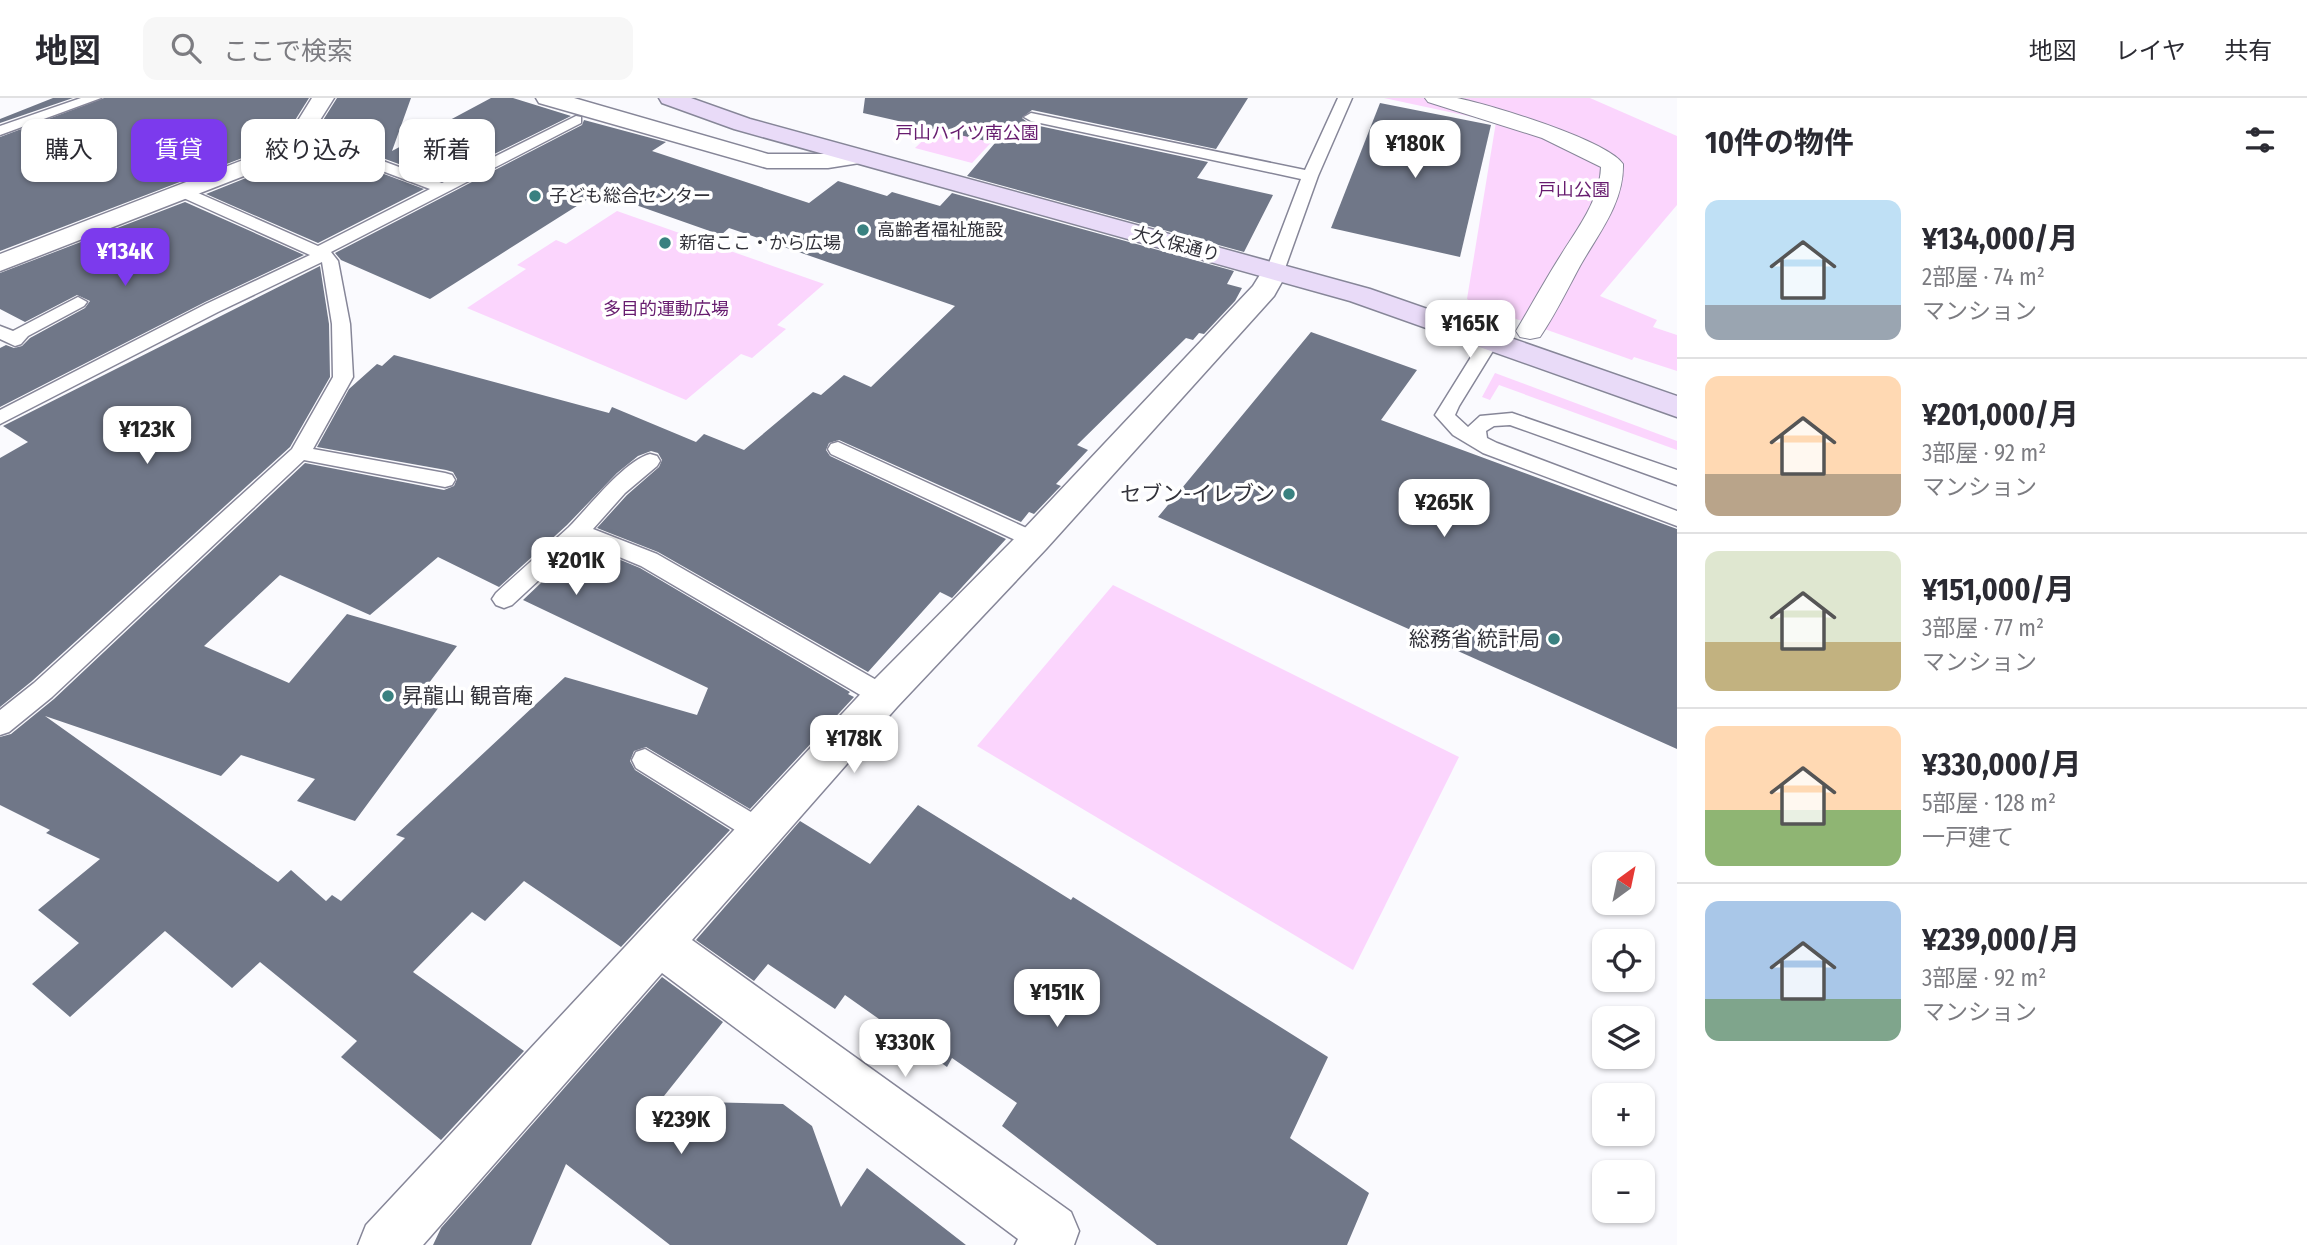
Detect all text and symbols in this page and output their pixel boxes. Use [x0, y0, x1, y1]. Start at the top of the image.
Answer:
search box [143, 17, 633, 80]
icon: search [167, 29, 205, 67]
text: 地図 [35, 31, 101, 71]
text: ここで検索 [223, 36, 353, 67]
text: 地図 [2029, 37, 2077, 65]
text: レイヤ [2115, 37, 2186, 65]
text: 共有 [2224, 37, 2272, 65]
chip: 購入 [21, 119, 117, 182]
chip: 賃貸 [131, 119, 227, 182]
chip: 絞り込み [241, 119, 385, 182]
chip: 新着 [399, 119, 495, 182]
pin: ¥180K [1366, 120, 1464, 180]
icon: filters [2241, 121, 2279, 159]
park label: 戸山ハイツ南公園 [895, 122, 1039, 144]
text: 10件の物件 [1705, 125, 1854, 161]
text: ¥180K [1386, 129, 1445, 157]
park label: 戸山公園 [1538, 179, 1610, 201]
place label: 子ども総合センター [549, 185, 711, 207]
marker: 子ども総合センター [527, 188, 543, 204]
place label: 高齢者福祉施設 [877, 219, 1003, 241]
text: ¥134,000/月 [1922, 221, 2078, 257]
marker: 高齢者福祉施設 [855, 222, 871, 238]
street label: 大久保通り [1130, 222, 1222, 266]
pin: ¥134K [76, 228, 174, 288]
icon: home [1761, 228, 1845, 312]
place label: 新宿ここ・から広場 [679, 232, 841, 254]
marker: 新宿ここ・から広場 [657, 235, 673, 251]
text: ¥134K [97, 237, 153, 265]
text: 2部屋 · 74 m² [1922, 263, 2045, 291]
text: マンション [1922, 297, 2037, 325]
park label: 多目的運動広場 [603, 298, 729, 320]
pin: ¥165K [1421, 300, 1519, 360]
text: ¥165K [1441, 309, 1499, 337]
text: ¥201,000/月 [1922, 397, 2079, 433]
icon: home [1761, 404, 1845, 488]
pin: ¥123K [98, 406, 196, 466]
text: ¥123K [119, 415, 175, 443]
text: 3部屋 · 92 m² [1922, 439, 2046, 467]
text: マンション [1922, 473, 2037, 501]
pin: ¥265K [1395, 480, 1493, 539]
place label: セブン-イレブン [1120, 481, 1275, 507]
marker: セブン-イレブン [1281, 486, 1297, 502]
text: ¥265K [1415, 488, 1473, 516]
pin: ¥201K [527, 538, 625, 597]
text: ¥201K [547, 546, 605, 574]
text: ¥151,000/月 [1922, 572, 2075, 608]
icon: home [1761, 579, 1845, 663]
text: 3部屋 · 77 m² [1922, 614, 2044, 642]
place label: 総務省 統計局 [1409, 626, 1540, 652]
marker: 総務省 統計局 [1546, 631, 1562, 647]
text: マンション [1922, 648, 2037, 676]
place label: 昇龍山 観音庵 [402, 683, 533, 709]
marker: 昇龍山 観音庵 [380, 688, 396, 704]
pin: ¥178K [805, 716, 903, 775]
text: ¥178K [826, 724, 882, 752]
text: ¥330,000/月 [1922, 747, 2082, 783]
icon: home [1761, 754, 1845, 838]
text: 5部屋 · 128 m² [1922, 789, 2056, 817]
text: 一戸建て [1922, 823, 2014, 851]
north arrow [1592, 852, 1656, 915]
map controls [1592, 852, 1655, 1223]
text: ¥239,000/月 [1922, 922, 2080, 958]
button: locate [1592, 929, 1655, 992]
icon: home [1761, 929, 1845, 1013]
text: 3部屋 · 92 m² [1922, 964, 2046, 992]
pin: ¥151K [1008, 970, 1106, 1029]
text: ¥151K [1030, 978, 1084, 1006]
text: マンション [1922, 998, 2037, 1026]
button: layers [1592, 1006, 1655, 1069]
pin: ¥330K [856, 1020, 954, 1079]
text: ¥330K [875, 1028, 935, 1056]
button: + [1592, 1083, 1655, 1146]
pin: ¥239K [632, 1096, 730, 1156]
text: ¥239K [652, 1105, 710, 1133]
button: − [1592, 1160, 1655, 1223]

